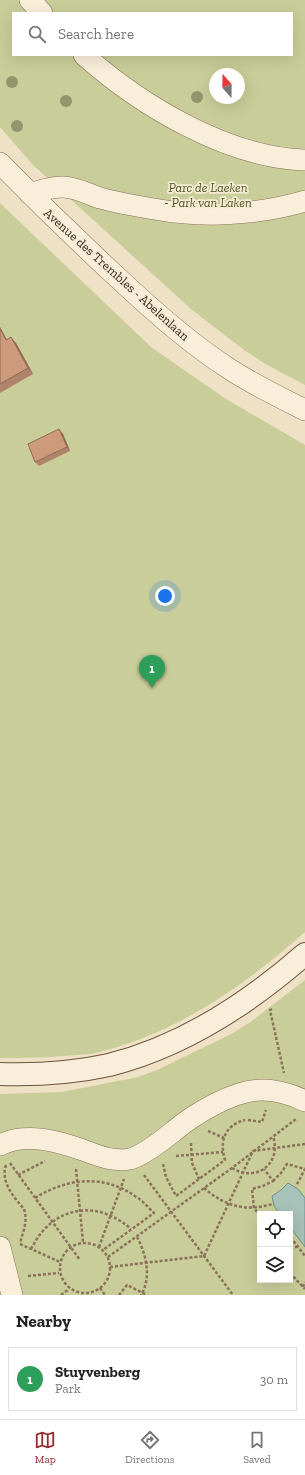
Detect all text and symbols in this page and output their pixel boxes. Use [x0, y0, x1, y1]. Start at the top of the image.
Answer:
search box [12, 12, 293, 56]
icon: search [26, 23, 48, 45]
text: Search here [58, 25, 134, 43]
north arrow [209, 68, 245, 104]
park label: Parc de Laeken - Park van Laken [164, 180, 252, 210]
street label: Avenue des Trembles - Abelenlaan [41, 205, 193, 344]
your location [155, 586, 175, 606]
pin: 1 [139, 655, 165, 688]
map controls [257, 1211, 293, 1283]
button: locate [257, 1211, 293, 1247]
button: layers [257, 1247, 293, 1283]
text: Nearby [16, 1311, 71, 1331]
text: Stuyvenberg [55, 1363, 140, 1381]
text: 1 [27, 1372, 33, 1387]
text: 30 m [260, 1372, 288, 1387]
text: Park [55, 1381, 81, 1396]
tab: Map [34, 1429, 56, 1466]
tab: Directions [125, 1429, 175, 1466]
tab: Saved [243, 1429, 271, 1466]

